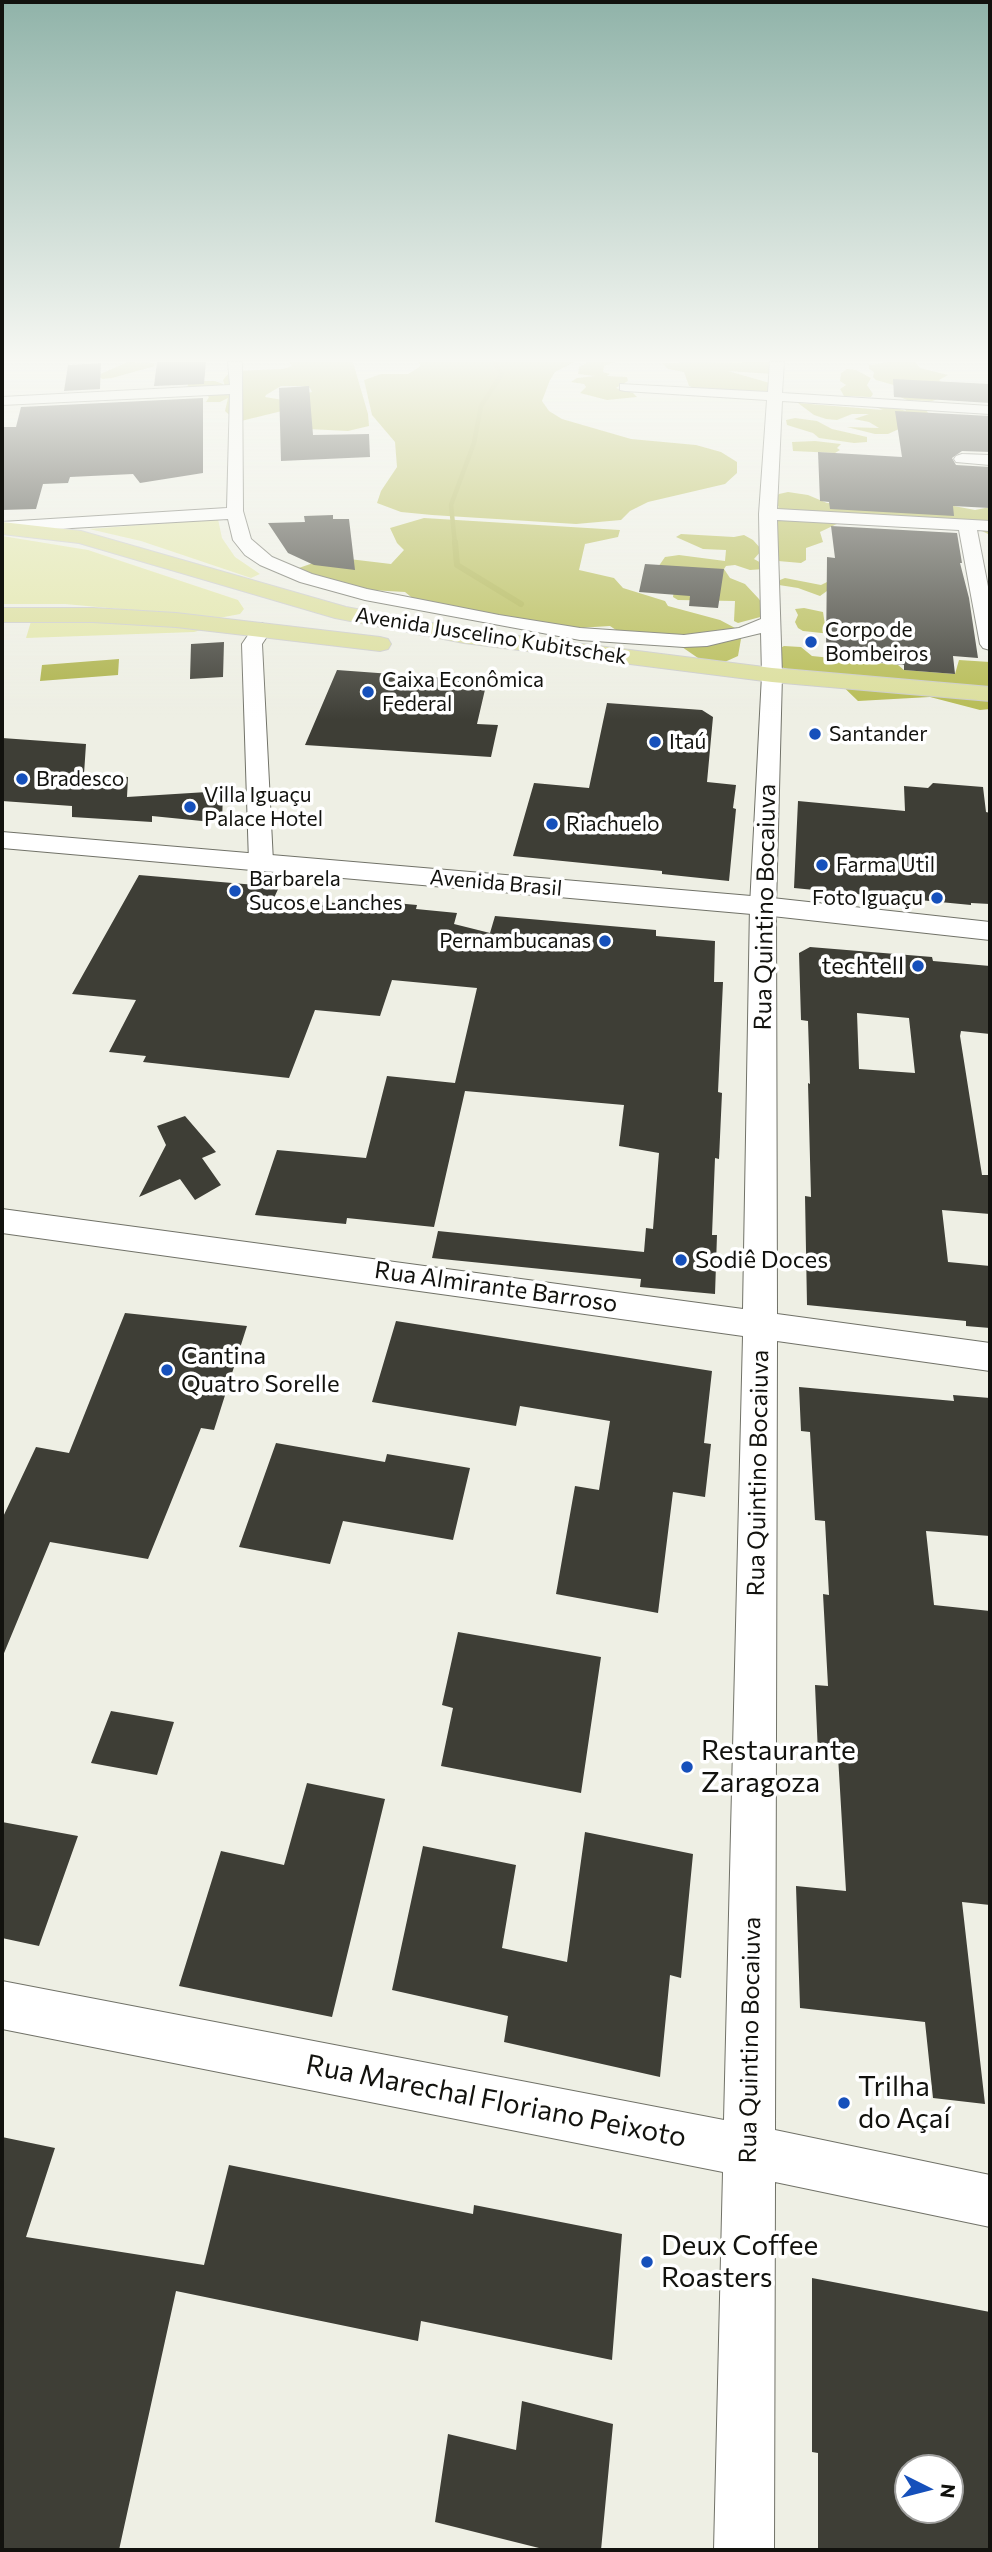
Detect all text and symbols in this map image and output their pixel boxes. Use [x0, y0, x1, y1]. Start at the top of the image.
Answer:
street label: Avenida Juscelino Kubitschek [354, 602, 628, 670]
place label: Corpo de Bombeiros [825, 617, 928, 667]
marker: Corpo de Bombeiros [803, 634, 819, 650]
place label: Caixa Econômica Federal [382, 667, 544, 717]
marker: Caixa Econômica Federal [360, 684, 376, 700]
place label: Santander [829, 721, 928, 747]
marker: Santander [807, 726, 823, 742]
place label: Itaú [669, 729, 706, 755]
marker: Itaú [647, 734, 663, 750]
place label: Bradesco [36, 766, 124, 792]
marker: Bradesco [14, 771, 30, 787]
place label: Villa Iguaçu Palace Hotel [204, 782, 323, 832]
street label: Rua Quintino Bocaiuva [748, 783, 782, 1031]
marker: Villa Iguaçu Palace Hotel [182, 799, 198, 815]
place label: Riachuelo [566, 811, 660, 837]
marker: Riachuelo [544, 816, 560, 832]
place label: Farma Util [836, 852, 935, 878]
marker: Farma Util [814, 857, 830, 873]
street label: Avenida Brasil [429, 865, 563, 901]
place label: Barbarela Sucos e Lanches [249, 866, 403, 916]
marker: Barbarela Sucos e Lanches [227, 883, 243, 899]
place label: Foto Iguaçu [812, 885, 923, 911]
marker: Foto Iguaçu [929, 890, 945, 906]
place label: Pernambucanas [439, 928, 591, 954]
marker: Pernambucanas [597, 933, 613, 949]
place label: techtell [822, 952, 904, 980]
marker: techtell [910, 958, 926, 974]
place label: Sodiê Doces [695, 1246, 828, 1274]
marker: Sodiê Doces [673, 1252, 689, 1268]
street label: Rua Almirante Barroso [373, 1256, 619, 1318]
place label: Cantina Quatro Sorelle [181, 1342, 340, 1398]
street label: Rua Quintino Bocaiuva [741, 1349, 775, 1597]
marker: Cantina Quatro Sorelle [159, 1362, 175, 1378]
place label: Restaurante Zaragoza [701, 1734, 856, 1800]
marker: Restaurante Zaragoza [679, 1759, 695, 1775]
street label: Rua Quintino Bocaiuva [733, 1916, 767, 2164]
street label: Rua Marechal Floriano Peixoto [303, 2048, 689, 2154]
place label: Trilha do Açaí [858, 2070, 951, 2136]
marker: Trilha do Açaí [836, 2095, 852, 2111]
place label: Deux Coffee Roasters [661, 2229, 818, 2295]
marker: Deux Coffee Roasters [639, 2254, 655, 2270]
north arrow [894, 2454, 964, 2524]
text: N [936, 2483, 961, 2499]

